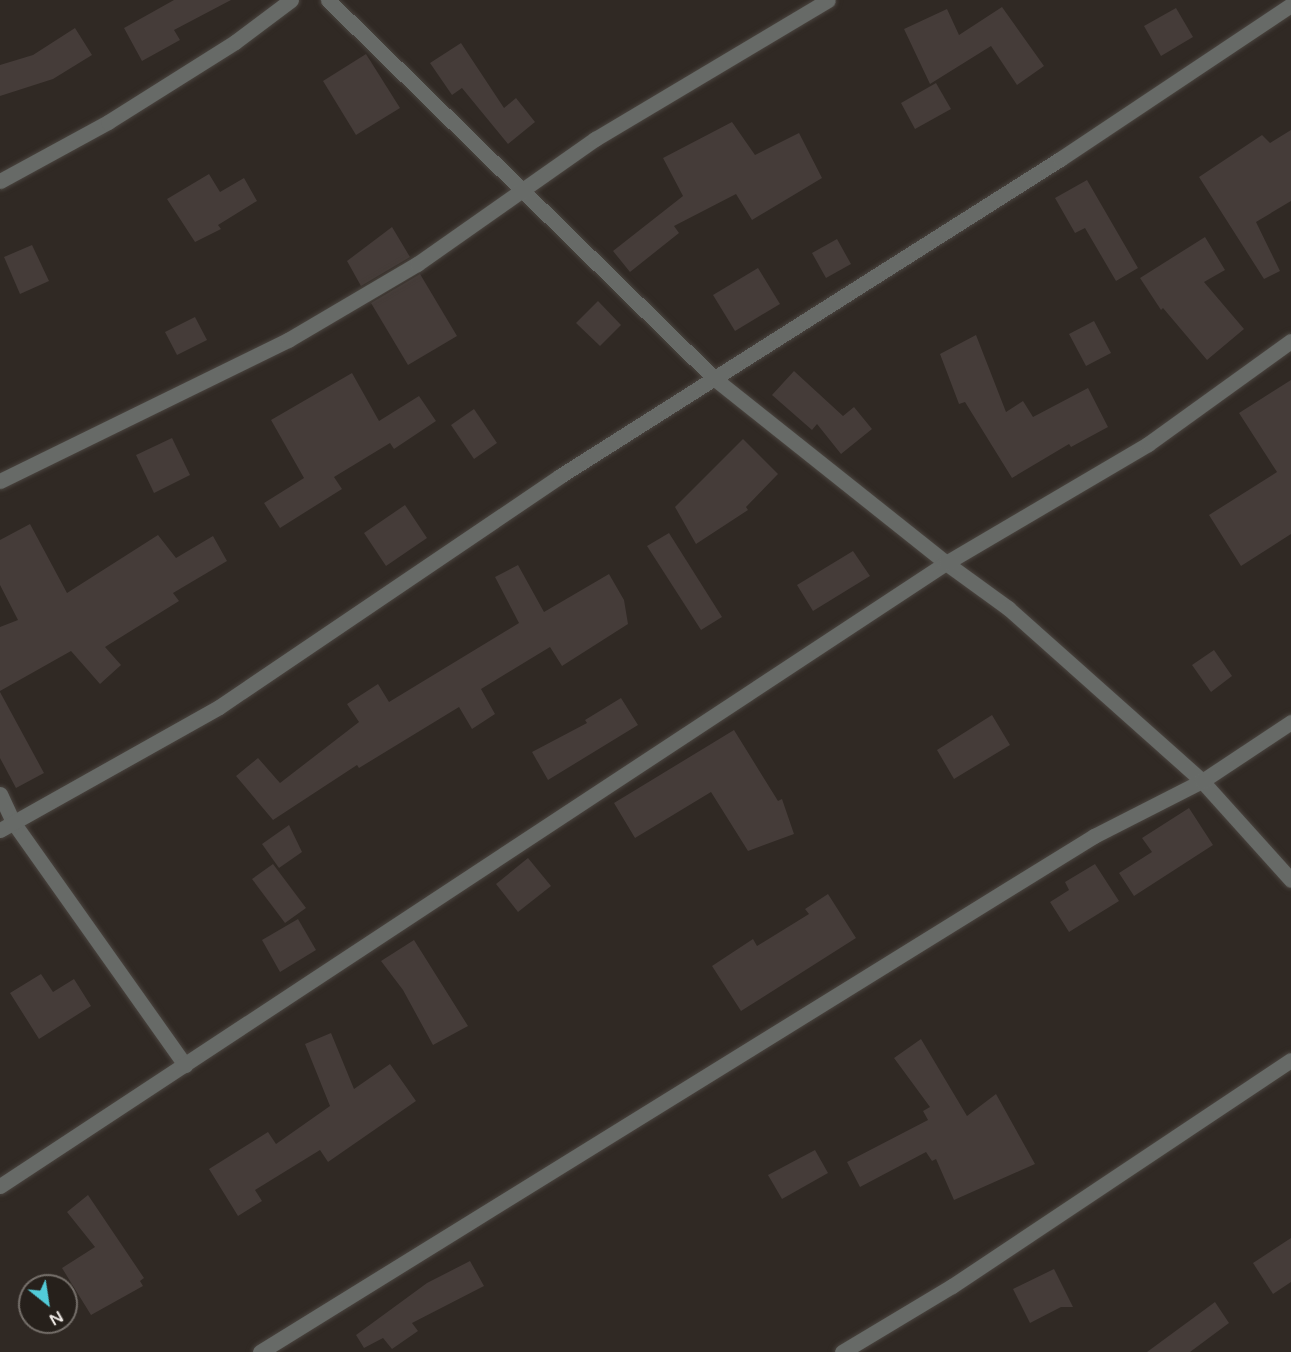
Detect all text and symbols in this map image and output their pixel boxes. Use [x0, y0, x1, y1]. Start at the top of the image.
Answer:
north arrow [18, 1274, 78, 1334]
text: N [45, 1306, 67, 1330]

